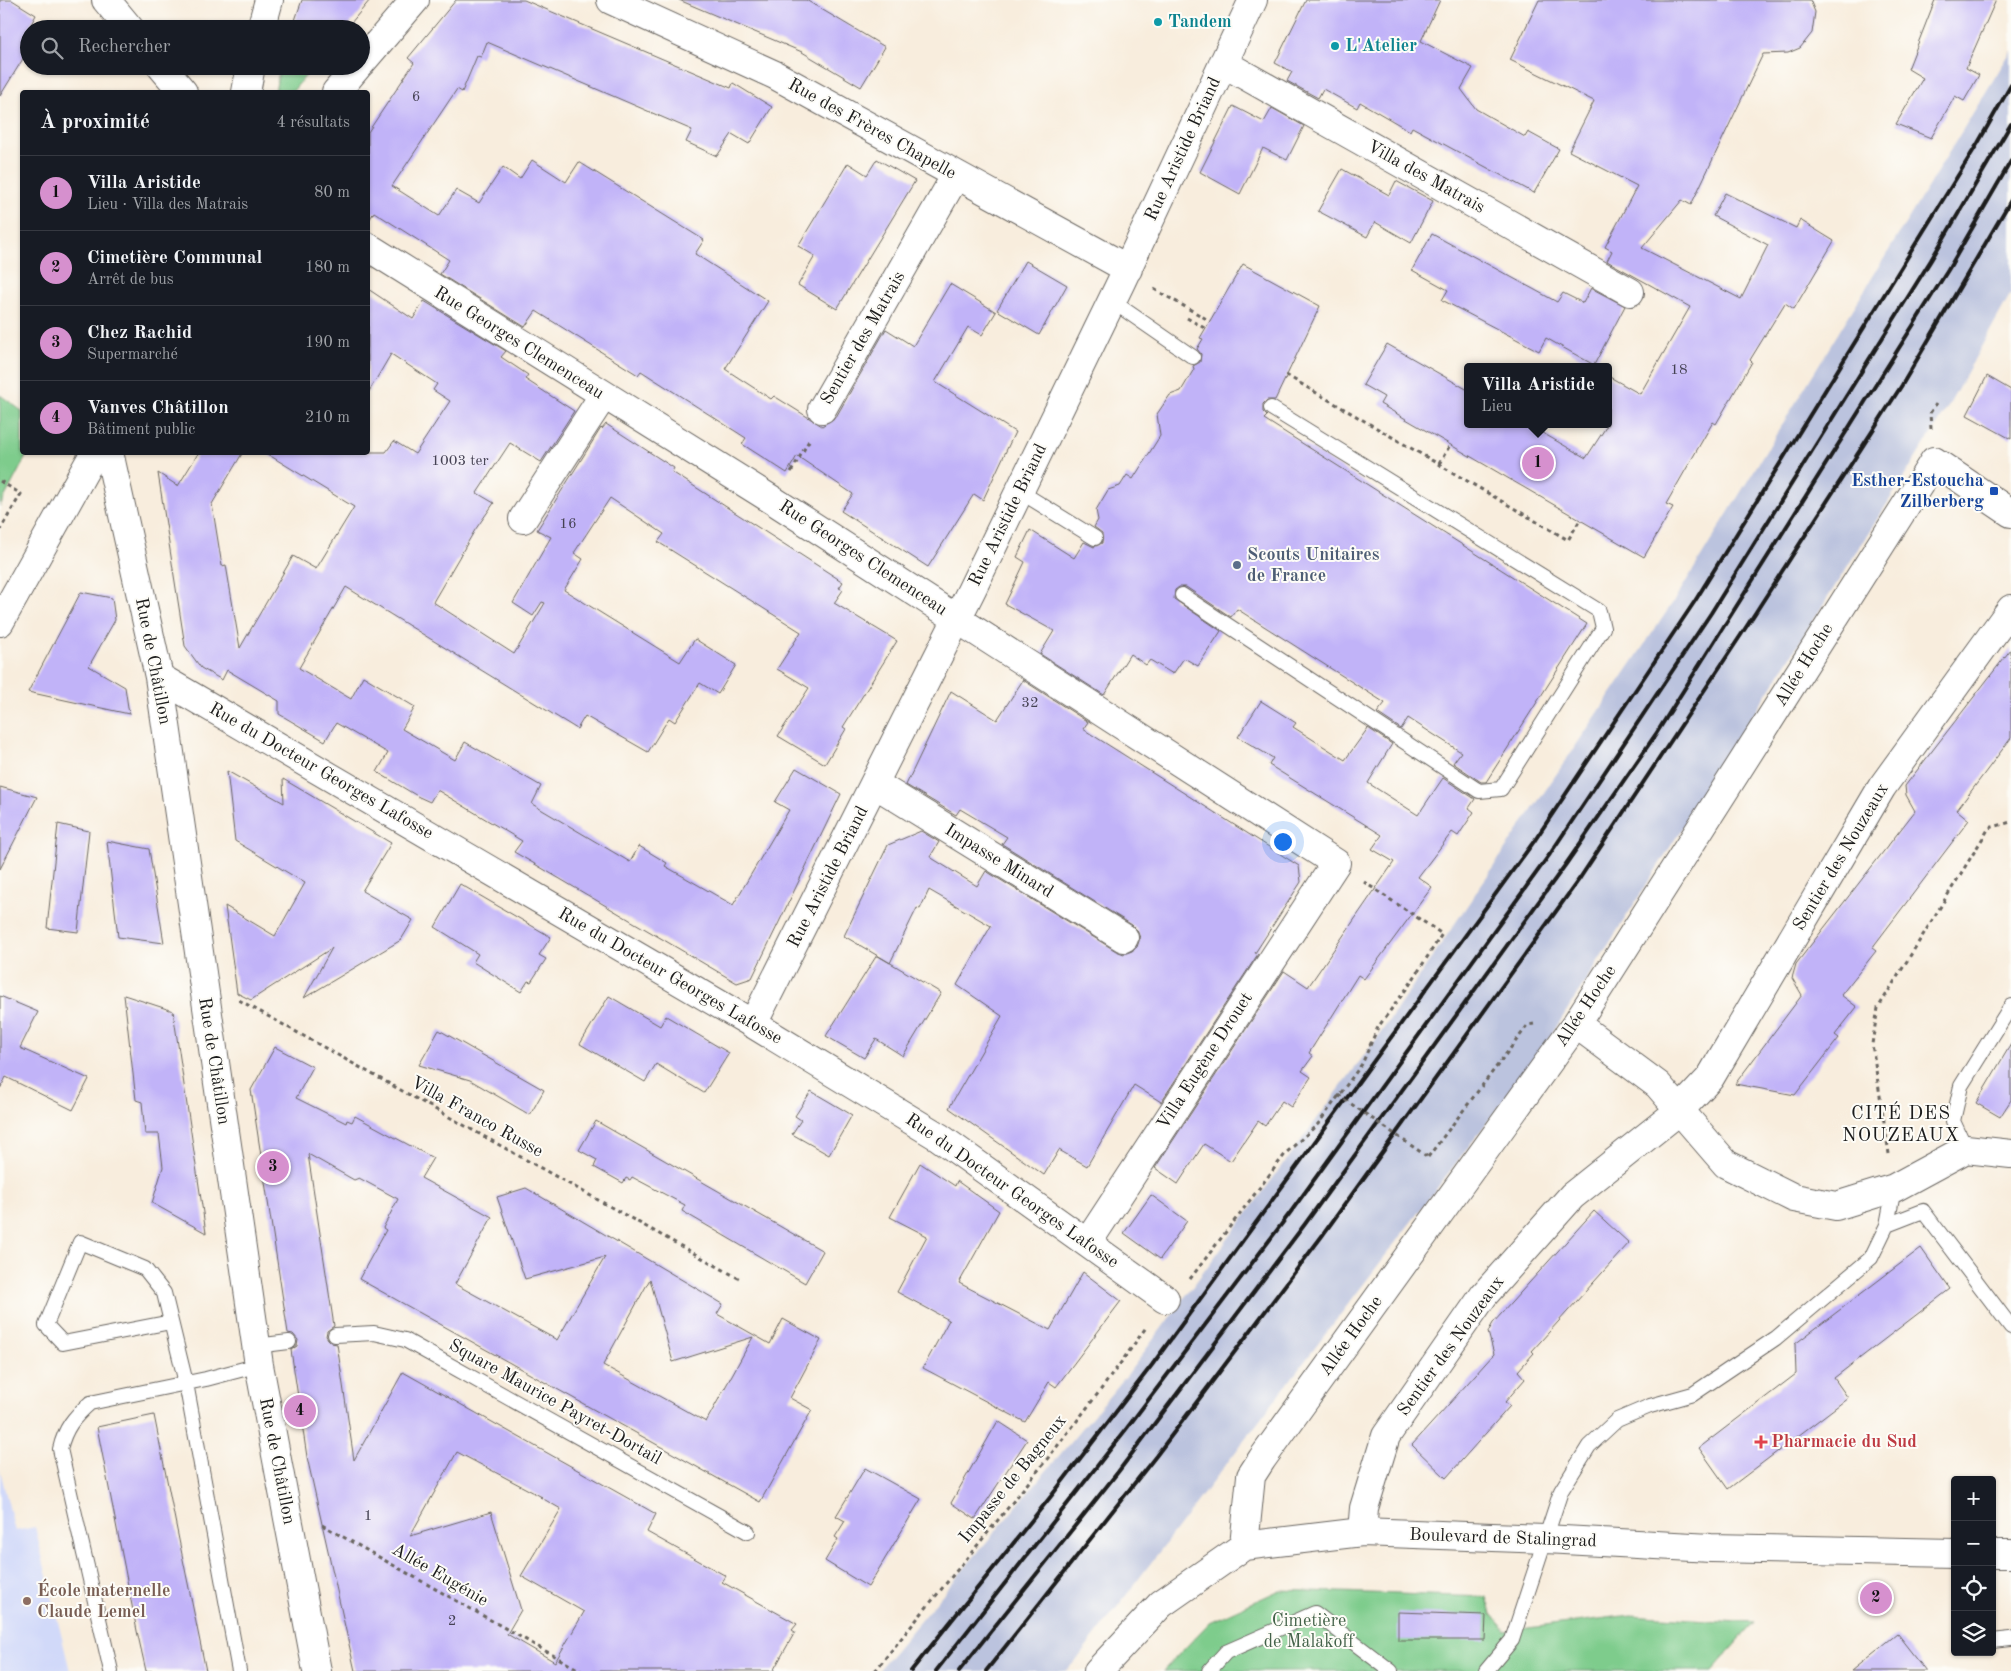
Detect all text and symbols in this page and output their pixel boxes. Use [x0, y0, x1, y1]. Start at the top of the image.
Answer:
place label: Tandem [1168, 13, 1232, 31]
marker: Tandem [1152, 16, 1164, 28]
search box [20, 20, 370, 75]
icon: search [38, 34, 66, 62]
place label: L'Atelier [1345, 37, 1417, 55]
text: Rechercher [78, 38, 171, 57]
marker: L'Atelier [1329, 40, 1341, 52]
street label: Rue Aristide Briand [1142, 74, 1224, 224]
street label: Rue des Frères Chapelle [785, 75, 959, 183]
house number: 6 [412, 90, 420, 105]
text: À proximité [40, 112, 150, 133]
text: 4 résultats [276, 115, 350, 131]
street label: Villa des Matrais [1364, 137, 1488, 217]
text: Villa Aristide [87, 174, 201, 193]
text: 1 [51, 185, 61, 201]
text: 80 m [314, 185, 350, 201]
text: Lieu · Villa des Matrais [87, 197, 248, 213]
text: Cimetière Communal [87, 249, 262, 268]
text: 2 [51, 260, 61, 276]
text: 180 m [305, 260, 350, 276]
street label: Sentier des Matrais [818, 268, 909, 408]
text: Arrêt de bus [87, 272, 174, 288]
street label: Rue Georges Clemenceau [431, 283, 607, 403]
text: Chez Rachid [87, 324, 192, 343]
text: 3 [51, 335, 61, 351]
text: 190 m [305, 335, 350, 351]
text: Supermarché [87, 347, 178, 363]
popup [1464, 363, 1612, 428]
house number: 18 [1670, 363, 1688, 378]
text: Villa Aristide [1481, 376, 1595, 395]
text: Vanves Châtillon [87, 399, 229, 418]
text: Lieu [1481, 399, 1512, 415]
text: 4 [51, 410, 61, 426]
text: 210 m [305, 410, 350, 426]
text: Bâtiment public [87, 422, 195, 438]
street label: Rue Aristide Briand [966, 441, 1050, 589]
pin: 1 [1522, 444, 1554, 482]
house number: 1003 ter [431, 454, 489, 469]
place label: Esther-Estoucha Zilberberg [1851, 472, 1984, 511]
marker: Esther-Estoucha Zilberberg [1988, 485, 2000, 497]
street label: Rue Georges Clemenceau [776, 497, 951, 619]
house number: 16 [559, 517, 577, 532]
place label: Scouts Unitaires de France [1247, 546, 1380, 585]
marker: Scouts Unitaires de France [1231, 559, 1243, 571]
street label: Rue de Châtillon [132, 596, 174, 726]
street label: Allée Hoche [1771, 620, 1837, 710]
house number: 32 [1021, 696, 1039, 711]
street label: Rue du Docteur Georges Lafosse [206, 699, 436, 843]
street label: Sentier des Nouzeaux [1790, 780, 1892, 934]
street label: Rue Aristide Briand [785, 803, 871, 951]
street label: Impasse Minard [942, 821, 1056, 901]
your location [1270, 829, 1296, 855]
street label: Rue du Docteur Georges Lafosse [555, 904, 785, 1048]
street label: Allée Hoche [1552, 962, 1620, 1050]
street label: Villa Eugène Drouet [1154, 989, 1256, 1133]
street label: Rue de Châtillon [195, 996, 233, 1126]
street label: Villa Franco Russe [408, 1073, 546, 1161]
district label: CITÉ DES NOUZEAUX [1842, 1101, 1960, 1146]
street label: Rue du Docteur Georges Lafosse [902, 1110, 1122, 1272]
pin: 3 [257, 1148, 289, 1186]
street label: Sentier des Nouzeaux [1394, 1273, 1508, 1419]
street label: Allée Hoche [1316, 1293, 1386, 1379]
street label: Square Maurice Payret-Dortail [446, 1336, 664, 1468]
pin: 4 [284, 1392, 316, 1430]
street label: Rue de Châtillon [256, 1396, 298, 1526]
street label: Impasse de Bagneux [956, 1411, 1070, 1547]
place label: Pharmacie du Sud [1771, 1433, 1917, 1451]
marker: Pharmacie du Sud [1755, 1436, 1767, 1448]
map controls [1951, 1476, 1996, 1656]
button: + [1951, 1476, 1996, 1521]
house number: 1 [364, 1509, 372, 1524]
button: − [1951, 1521, 1996, 1566]
street label: Boulevard de Stalingrad [1409, 1526, 1597, 1550]
street label: Allée Eugénie [389, 1540, 491, 1610]
button: locate [1951, 1566, 1996, 1611]
place label: École maternelle Claude Lemel [37, 1578, 171, 1621]
pin: 2 [1860, 1579, 1892, 1617]
marker: École maternelle Claude Lemel [21, 1595, 33, 1607]
button: layers [1951, 1611, 1996, 1656]
park label: Cimetière de Malakoff [1264, 1612, 1355, 1651]
house number: 2 [448, 1614, 456, 1629]

